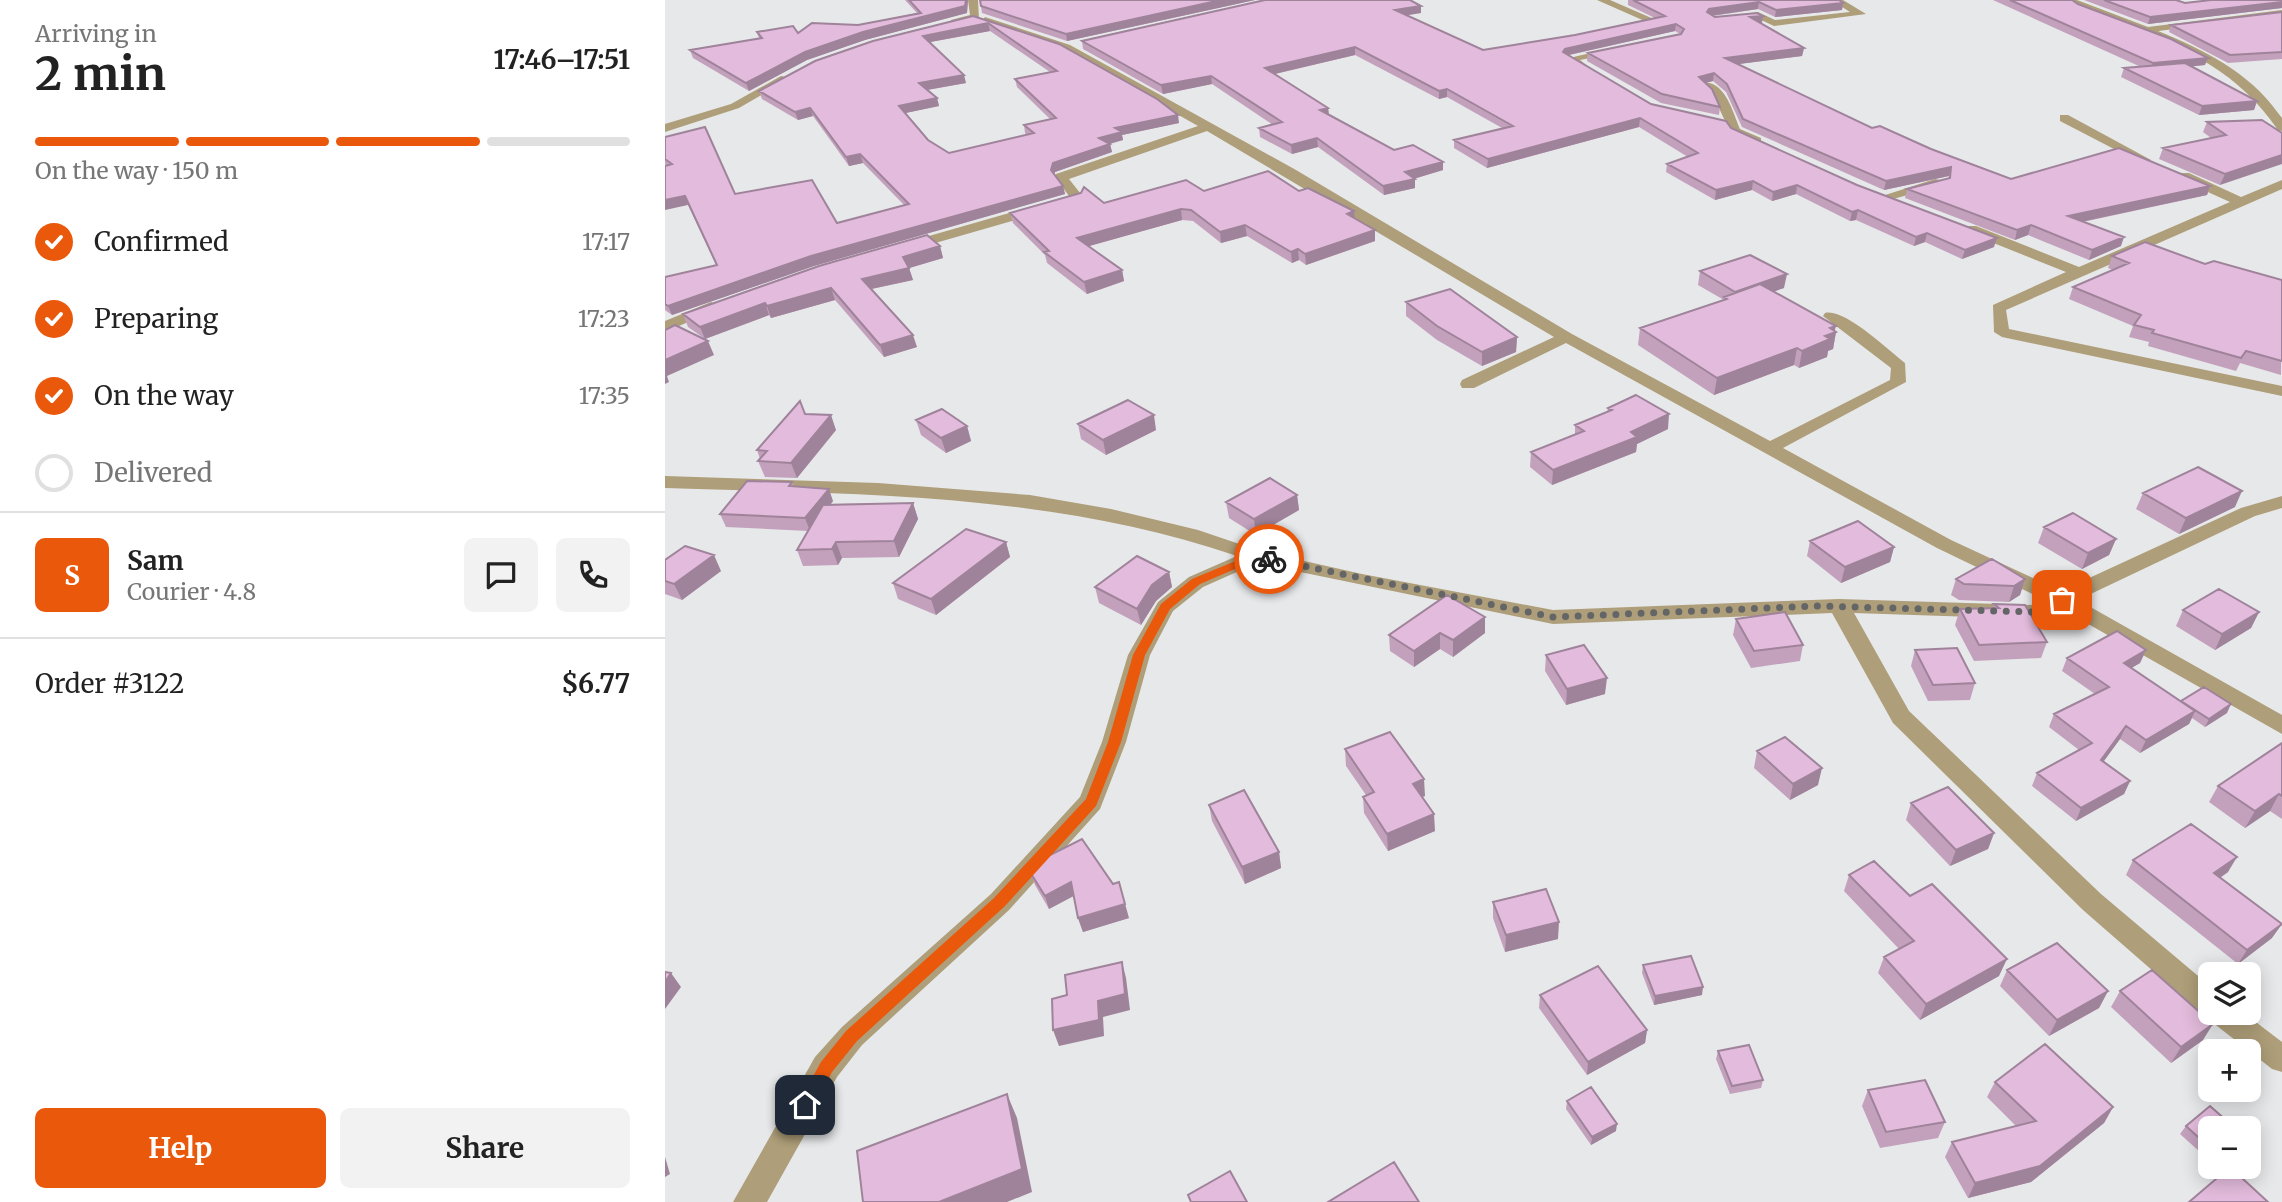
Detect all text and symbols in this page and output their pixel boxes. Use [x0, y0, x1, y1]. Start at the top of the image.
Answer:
text: Arriving in [35, 19, 157, 48]
text: 17:46–17:51 [494, 43, 630, 76]
text: 2 min [35, 45, 166, 103]
text: On the way · 150 m [35, 156, 238, 185]
icon: check [35, 223, 73, 261]
text: Confirmed [94, 225, 229, 258]
text: 17:17 [582, 227, 630, 256]
icon: check [35, 300, 73, 338]
text: Preparing [94, 302, 218, 335]
text: 17:23 [578, 304, 630, 333]
icon: check [35, 377, 73, 415]
text: On the way [94, 379, 234, 412]
text: 17:35 [579, 381, 630, 410]
text: Delivered [94, 456, 213, 489]
courier [1234, 524, 1304, 594]
button: chat [464, 538, 538, 612]
button: phone [556, 538, 630, 612]
icon: bike [1250, 540, 1288, 578]
text: Sam [127, 544, 184, 577]
text: S [64, 559, 80, 592]
pin [2032, 570, 2092, 630]
text: Courier · 4.8 [127, 577, 256, 606]
icon: bag [2043, 581, 2081, 619]
text: Order #3122 [35, 667, 184, 700]
text: $6.77 [561, 667, 630, 700]
map controls [2198, 962, 2261, 1179]
button: layers [2198, 962, 2261, 1025]
button: + [2198, 1039, 2261, 1102]
pin [775, 1075, 835, 1135]
icon: home [786, 1086, 824, 1124]
button: Help [35, 1108, 326, 1188]
button: Share [340, 1108, 630, 1188]
button: − [2198, 1116, 2261, 1179]

